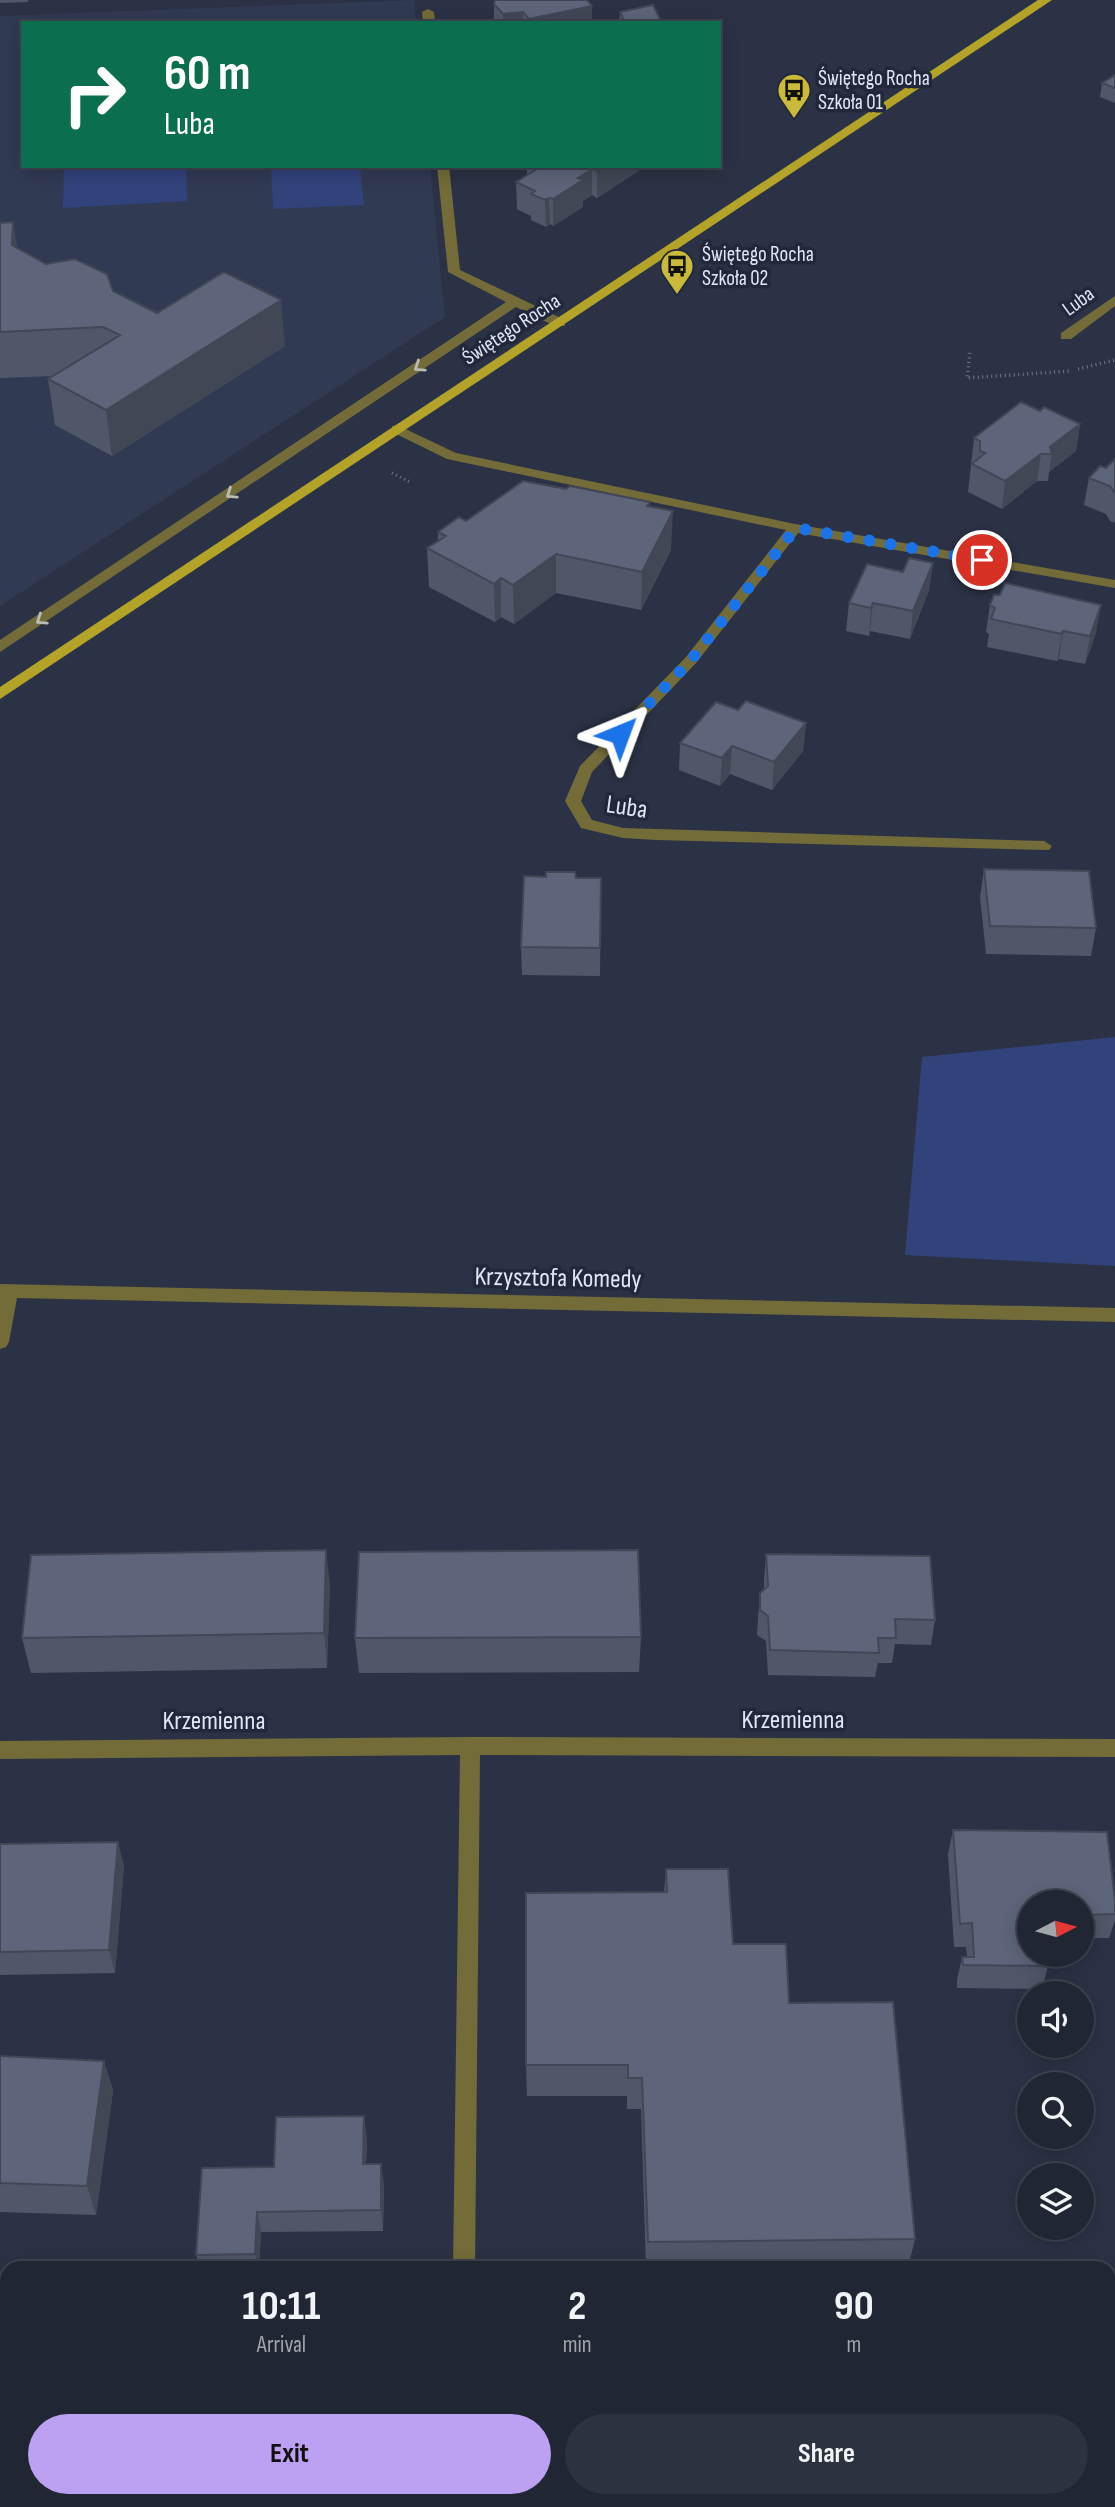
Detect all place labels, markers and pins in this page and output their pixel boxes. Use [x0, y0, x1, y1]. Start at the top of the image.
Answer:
place label: Świętego Rocha Szkoła 01 [818, 66, 930, 115]
bus stop icon: Świętego Rocha Szkoła 01 [775, 71, 813, 120]
place label: Świętego Rocha Szkoła 02 [702, 242, 814, 291]
bus stop icon: Świętego Rocha Szkoła 02 [658, 247, 696, 296]
pin [952, 530, 1012, 590]

